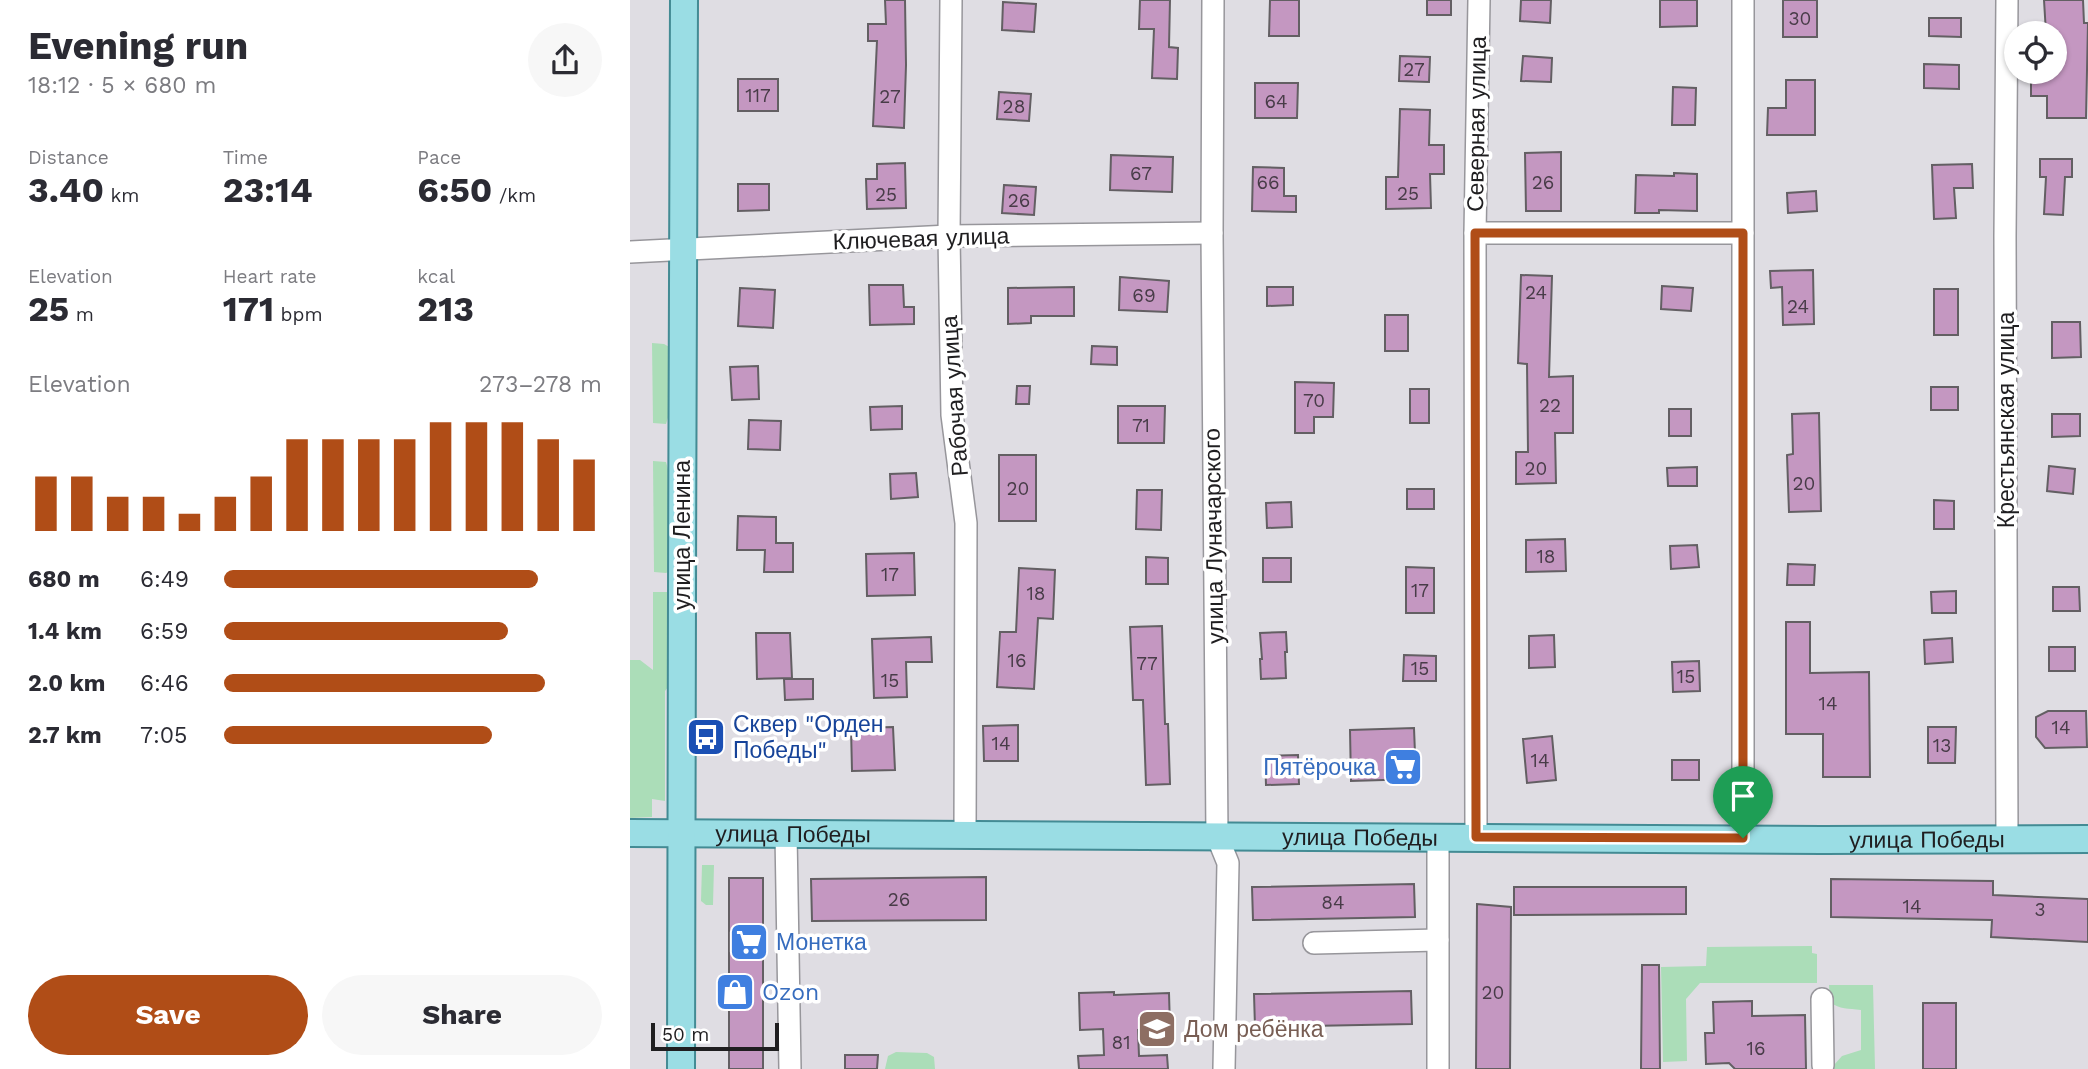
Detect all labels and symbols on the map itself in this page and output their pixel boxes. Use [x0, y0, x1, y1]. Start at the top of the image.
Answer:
house number: 30 [1789, 7, 1811, 30]
street label: Северная улица [1462, 36, 1492, 212]
house number: 27 [1403, 58, 1425, 81]
house number: 117 [745, 84, 771, 107]
house number: 27 [879, 85, 901, 108]
house number: 64 [1264, 90, 1288, 113]
house number: 28 [1003, 95, 1025, 118]
house number: 67 [1130, 162, 1152, 185]
house number: 66 [1256, 171, 1280, 194]
house number: 26 [1532, 171, 1554, 194]
house number: 25 [1397, 182, 1419, 205]
house number: 25 [875, 183, 897, 206]
house number: 26 [1008, 189, 1030, 212]
street label: Ключевая улица [832, 222, 1010, 256]
house number: 24 [1525, 281, 1547, 304]
house number: 69 [1132, 284, 1156, 307]
house number: 24 [1787, 295, 1809, 318]
street label: Крестьянская улица [1993, 312, 2020, 528]
street label: Рабочая улица [936, 314, 974, 477]
house number: 70 [1303, 389, 1325, 412]
house number: 22 [1539, 394, 1561, 417]
house number: 71 [1132, 414, 1150, 437]
street label: улица Луначарского [1199, 428, 1229, 644]
house number: 20 [1525, 457, 1547, 480]
street label: улица Ленина [669, 460, 696, 610]
house number: 20 [1793, 472, 1815, 495]
house number: 20 [1007, 477, 1029, 500]
house number: 18 [1536, 545, 1556, 568]
house number: 17 [881, 563, 899, 586]
house number: 17 [1411, 579, 1429, 602]
house number: 18 [1026, 582, 1046, 605]
house number: 16 [1008, 649, 1026, 672]
house number: 77 [1136, 652, 1158, 675]
house number: 15 [1411, 657, 1429, 680]
house number: 15 [1677, 665, 1695, 688]
house number: 15 [881, 669, 899, 692]
house number: 14 [1818, 692, 1838, 715]
place label: Сквер "Орден Победы" [733, 711, 883, 764]
bus stop icon: Сквер "Орден Победы" [685, 716, 727, 758]
house number: 14 [2051, 716, 2071, 739]
house number: 14 [991, 732, 1011, 755]
house number: 13 [1933, 734, 1951, 757]
supermarket icon: Пятёрочка [1382, 746, 1424, 788]
house number: 14 [1530, 749, 1550, 772]
place label: Пятёрочка [1263, 754, 1376, 781]
pin [1713, 766, 1773, 838]
street label: улица Победы [715, 820, 871, 848]
street label: улица Победы [1282, 823, 1438, 851]
street label: улица Победы [1849, 826, 2005, 853]
house number: 26 [888, 888, 910, 911]
house number: 84 [1321, 891, 1345, 914]
house number: 14 [1902, 895, 1922, 918]
house number: 3 [2034, 898, 2046, 921]
supermarket icon: Монетка [728, 921, 770, 963]
place label: Монетка [776, 929, 867, 956]
shop icon: Ozon [714, 971, 756, 1013]
place label: Ozon [762, 979, 819, 1006]
house number: 20 [1482, 981, 1504, 1004]
school or university icon: Дом ребёнка [1136, 1008, 1178, 1050]
place label: Дом ребёнка [1184, 1016, 1324, 1043]
scale bar [651, 1020, 779, 1052]
house number: 81 [1111, 1031, 1131, 1054]
house number: 16 [1747, 1037, 1765, 1060]

